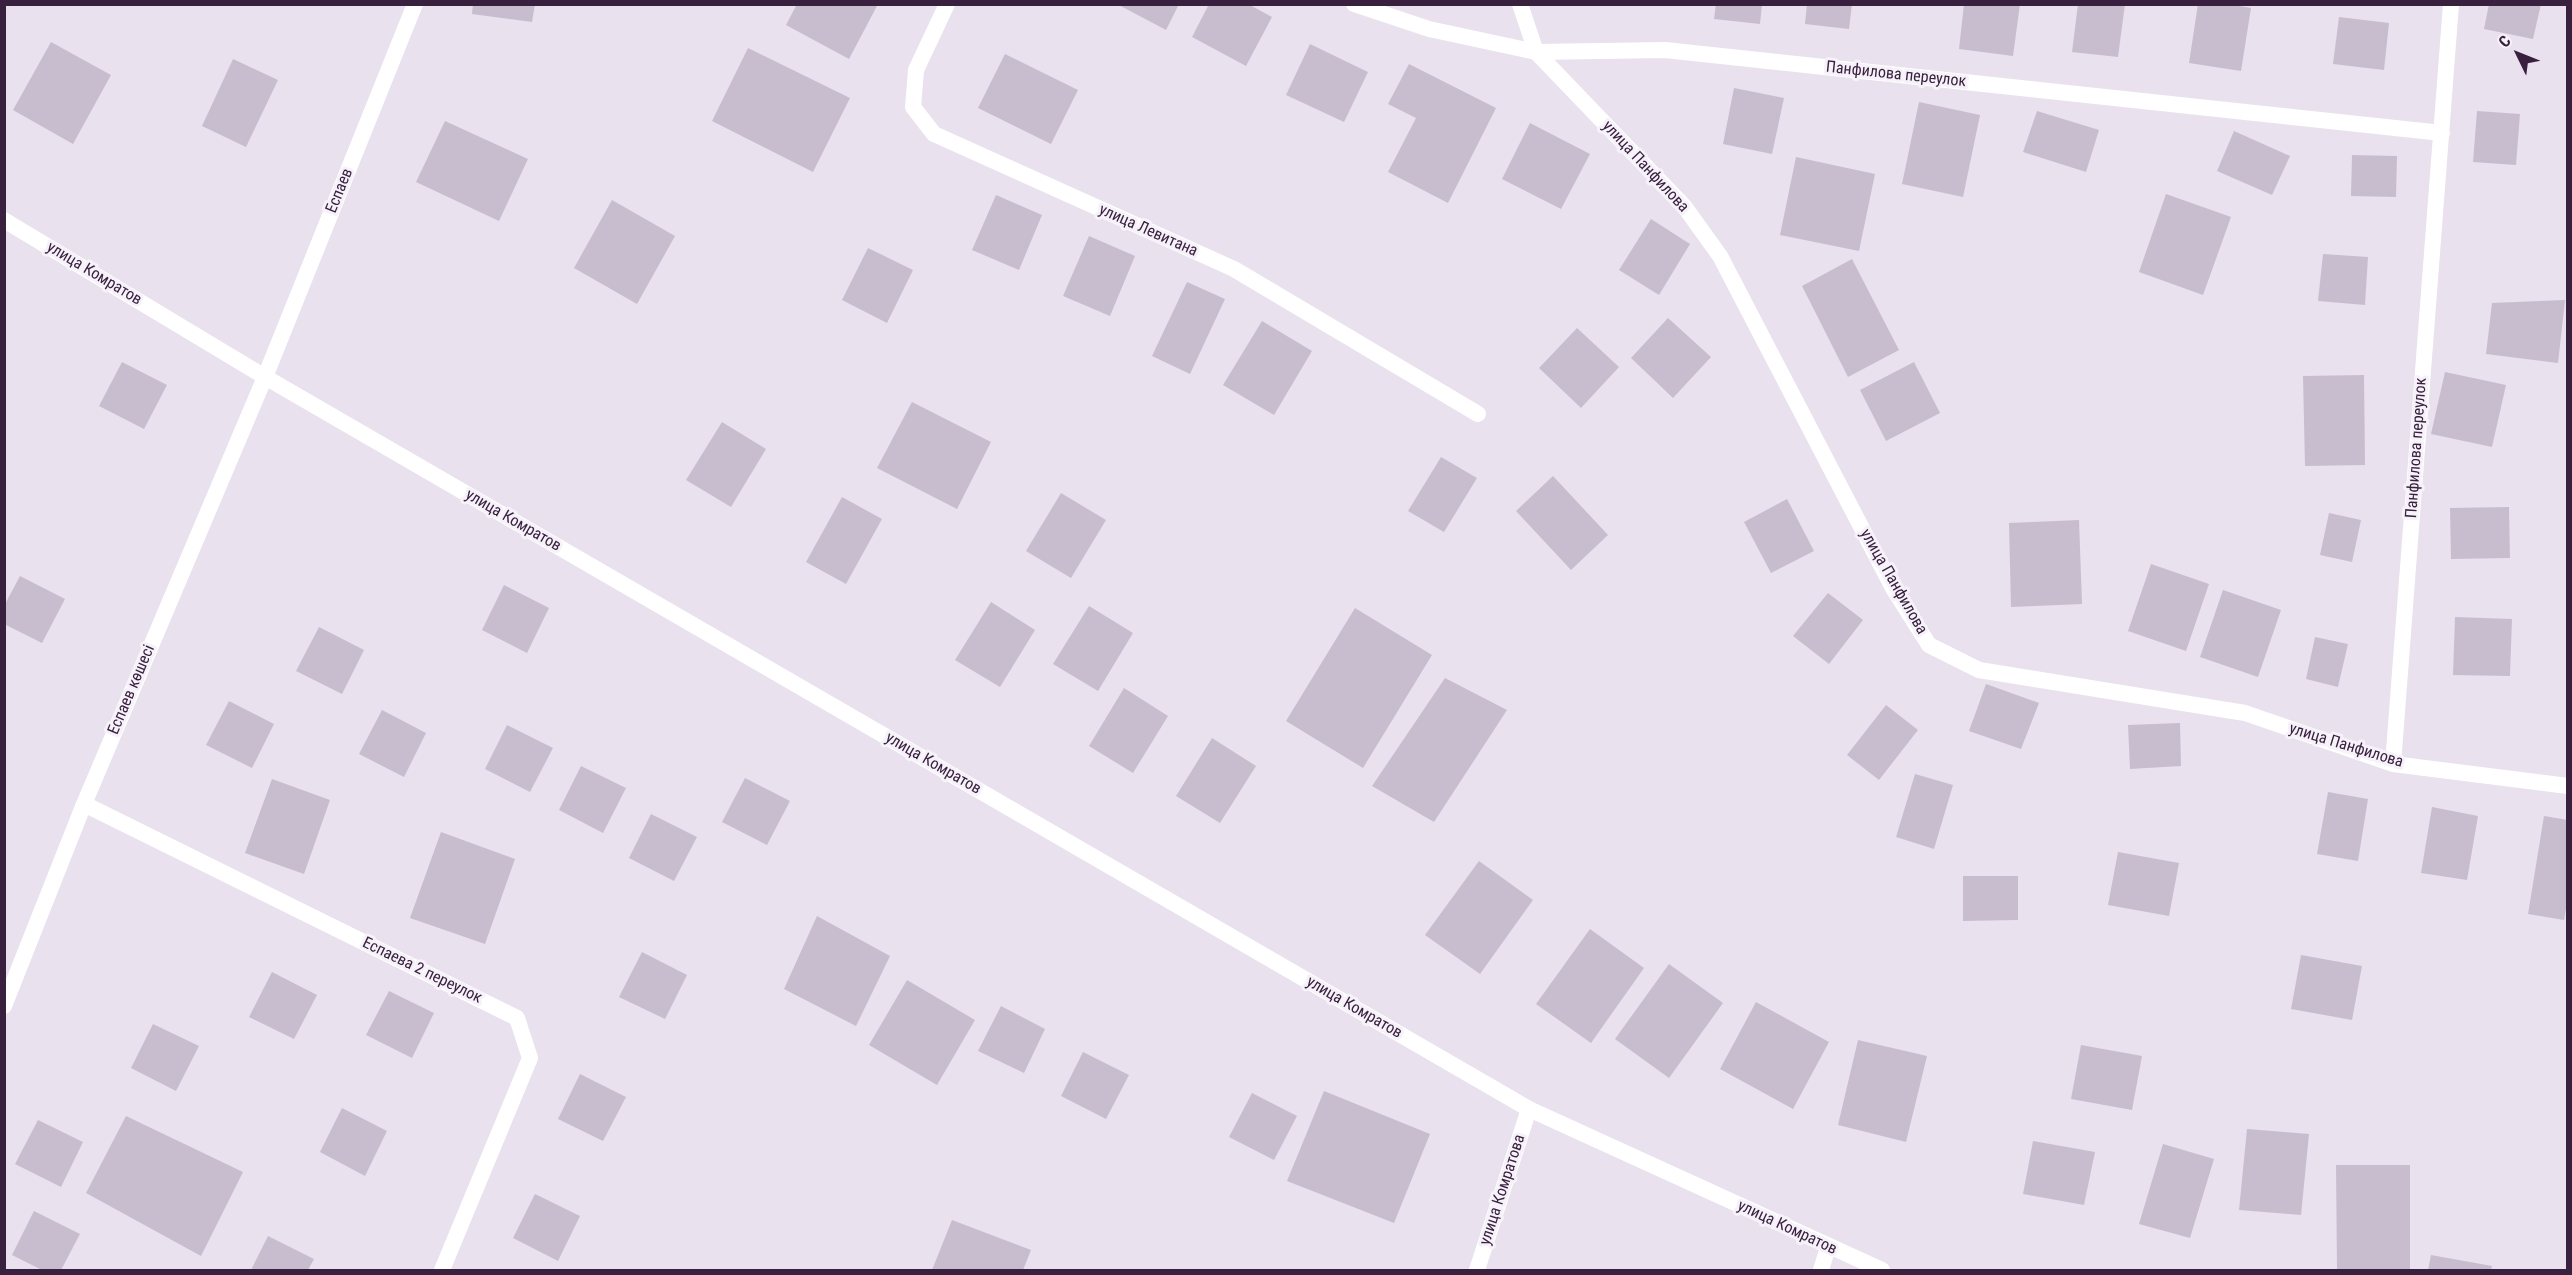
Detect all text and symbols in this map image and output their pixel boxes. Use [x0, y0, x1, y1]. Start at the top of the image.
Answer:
north arrow [2488, 24, 2548, 84]
text: С [2494, 32, 2515, 51]
street label: Панфилова переулок [1825, 58, 1967, 92]
street label: улица Панфилова [1598, 117, 1692, 217]
street label: Еспаев [322, 166, 358, 216]
street label: улица Левитана [1096, 201, 1200, 261]
street label: улица Комратов [43, 238, 145, 310]
street label: Панфилова переулок [2403, 377, 2431, 519]
street label: улица Комратов [462, 486, 564, 556]
street label: улица Панфилова [1855, 526, 1931, 638]
street label: Еспаев көшесі [104, 642, 160, 738]
street label: улица Панфилова [2287, 720, 2405, 772]
street label: улица Комратов [882, 729, 984, 799]
street label: Еспаева 2 переулок [359, 934, 485, 1008]
street label: улица Комратов [1303, 973, 1405, 1043]
street label: улица Комратова [1476, 1132, 1530, 1248]
street label: улица Комратов [1734, 1197, 1840, 1259]

